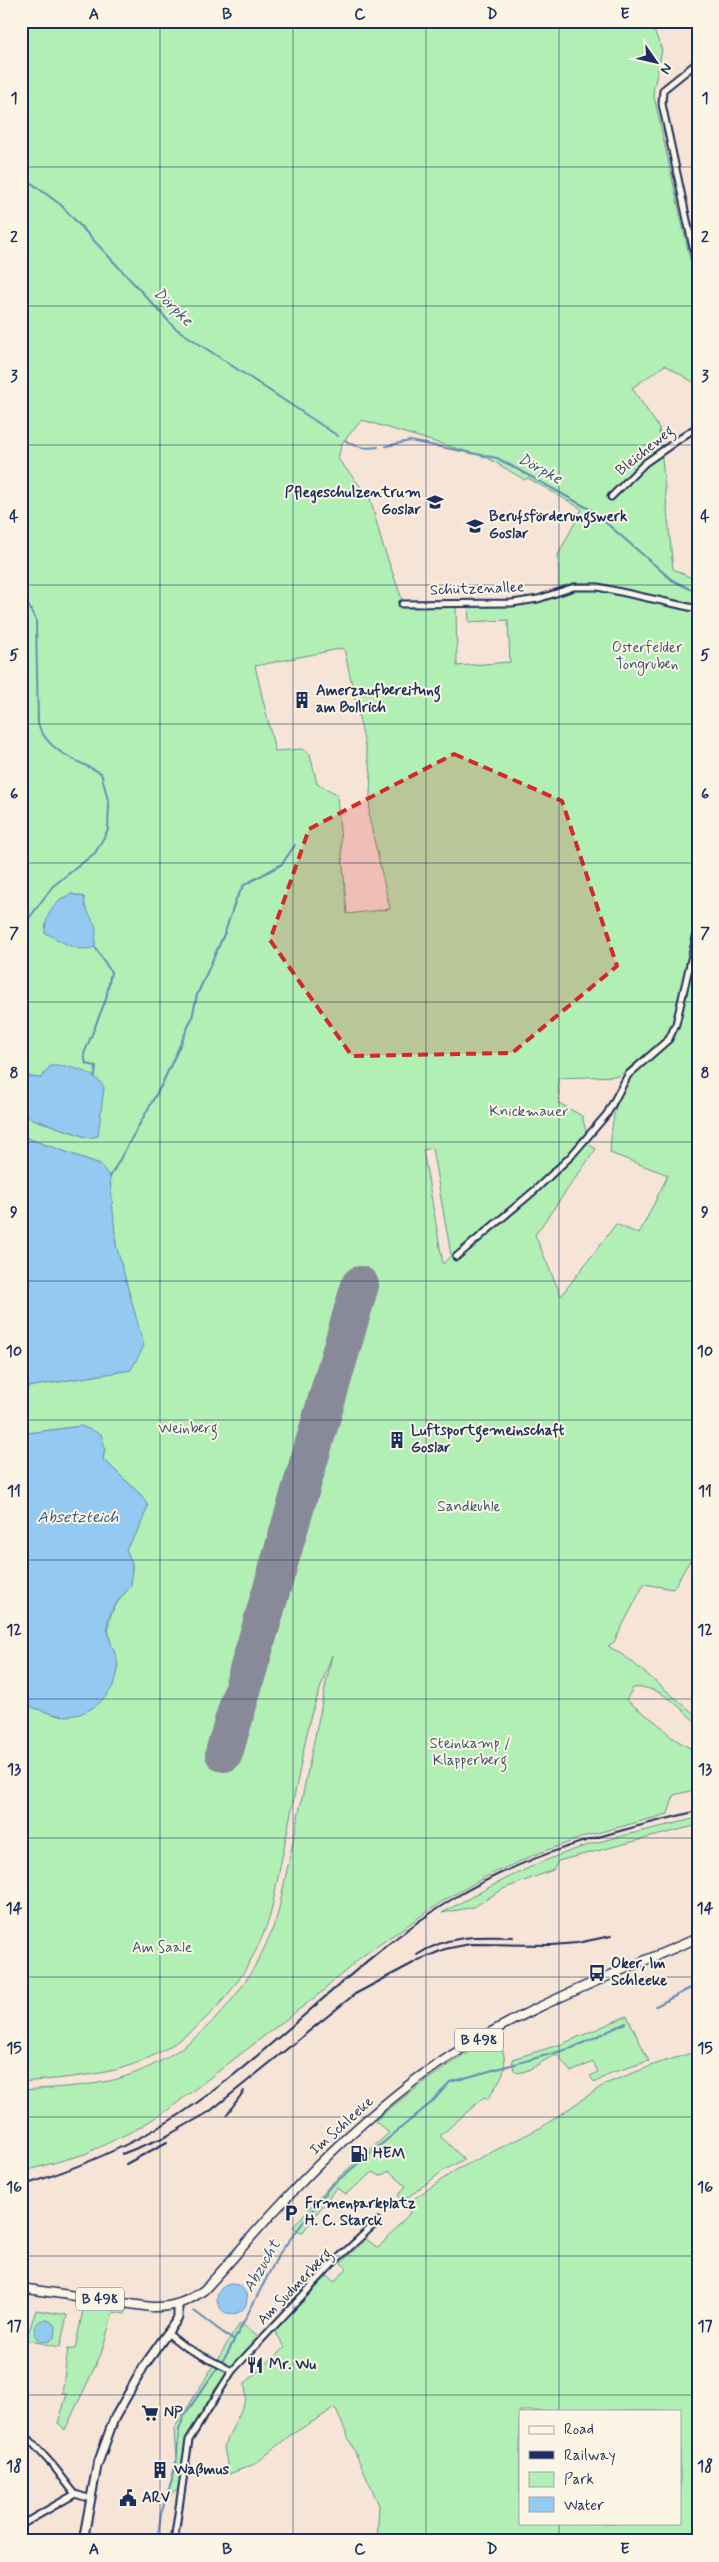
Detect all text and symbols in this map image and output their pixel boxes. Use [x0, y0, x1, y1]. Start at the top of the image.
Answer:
text: A [89, 4, 99, 25]
text: B [222, 4, 232, 25]
text: C [354, 4, 366, 25]
text: D [486, 4, 498, 25]
text: E [620, 4, 630, 25]
north arrow [632, 38, 682, 88]
text: N [656, 60, 676, 78]
text: 1 [10, 88, 18, 109]
text: 1 [701, 88, 709, 109]
text: 2 [10, 227, 18, 248]
text: 2 [701, 227, 709, 248]
water label: Dörpke [149, 283, 198, 332]
text: 3 [10, 366, 18, 387]
text: 3 [701, 366, 709, 387]
street label: Bleicheweg [612, 421, 679, 482]
water label: Dörpke [514, 448, 567, 490]
place label: Pflegeschulzentrum Goslar [285, 483, 422, 520]
school or university icon: Pflegeschulzentrum Goslar [425, 492, 445, 512]
text: 4 [9, 506, 19, 527]
text: 4 [700, 506, 710, 527]
place label: Berufsförderungswerk Goslar [489, 507, 628, 544]
school or university icon: Berufsförderungswerk Goslar [465, 516, 485, 536]
street label: Schützenallee [430, 577, 524, 601]
park label: Osterfelder Tongruben [612, 638, 683, 676]
text: 5 [9, 645, 19, 666]
text: 5 [700, 645, 710, 666]
place label: Amerzaufbereitung am Bollrich [316, 681, 441, 718]
building icon: Amerzaufbereitung am Bollrich [292, 690, 312, 710]
text: 6 [10, 784, 18, 805]
text: 6 [701, 784, 709, 805]
text: 7 [9, 923, 19, 944]
text: 7 [700, 923, 710, 944]
text: 8 [9, 1063, 19, 1084]
text: 8 [700, 1063, 710, 1084]
park label: Knickmauer [489, 1102, 569, 1122]
text: 9 [10, 1202, 18, 1223]
text: 9 [701, 1202, 709, 1223]
text: 10 [6, 1341, 22, 1362]
text: 10 [697, 1341, 713, 1362]
park label: Weinberg [158, 1419, 218, 1440]
place label: Luftsportgemeinschaft Goslar [411, 1421, 565, 1458]
building icon: Luftsportgemeinschaft Goslar [387, 1430, 407, 1450]
text: 11 [7, 1481, 21, 1502]
text: 11 [698, 1481, 712, 1502]
park label: Sandkuhle [437, 1497, 501, 1517]
water label: Absetzteich [38, 1507, 119, 1528]
text: 12 [6, 1620, 22, 1641]
text: 12 [697, 1620, 713, 1641]
park label: Steinkamp / Klapperberg [430, 1734, 510, 1772]
text: 13 [7, 1759, 21, 1780]
text: 13 [698, 1759, 712, 1780]
text: 14 [6, 1898, 23, 1919]
text: 14 [697, 1898, 714, 1919]
park label: Am Saale [132, 1938, 192, 1958]
place label: Oker, Im Schleeke [611, 1954, 667, 1991]
bus stop icon: Oker, Im Schleeke [587, 1963, 607, 1983]
road number: B 498 [455, 2028, 503, 2052]
text: 15 [6, 2038, 22, 2059]
text: 15 [697, 2038, 713, 2059]
street label: Im Schleeke [306, 2092, 378, 2160]
fuel station icon: HEM [349, 2144, 369, 2164]
place label: HEM [373, 2144, 406, 2164]
text: 16 [6, 2177, 22, 2198]
text: 16 [697, 2177, 713, 2198]
place label: Firmenparkplatz H. C. Starck [305, 2194, 416, 2231]
parking icon: Firmenparkplatz H. C. Starck [281, 2203, 301, 2223]
water label: Abzucht [238, 2234, 286, 2296]
street label: Am Sudmerberg [253, 2244, 337, 2330]
road number: B 498 [76, 2288, 124, 2310]
text: 17 [6, 2316, 22, 2337]
text: 17 [697, 2316, 713, 2337]
restaurant icon: Mr. Wu [245, 2355, 265, 2375]
place label: Mr. Wu [269, 2355, 316, 2375]
supermarket icon: NP [140, 2403, 160, 2423]
place label: NP [164, 2403, 183, 2423]
legend [519, 2410, 682, 2524]
text: Road [564, 2420, 594, 2440]
text: Railway [564, 2446, 616, 2466]
text: 18 [6, 2456, 22, 2477]
text: 18 [697, 2456, 713, 2477]
building icon: Waßmus [150, 2460, 170, 2480]
place label: Waßmus [173, 2460, 230, 2480]
text: Park [564, 2470, 594, 2490]
public building icon: ARV [118, 2488, 138, 2508]
place label: ARV [142, 2488, 171, 2508]
text: Water [564, 2496, 604, 2516]
text: A [89, 2539, 99, 2560]
text: B [222, 2539, 232, 2560]
text: C [354, 2539, 366, 2560]
text: D [486, 2539, 498, 2560]
text: E [620, 2539, 630, 2560]

